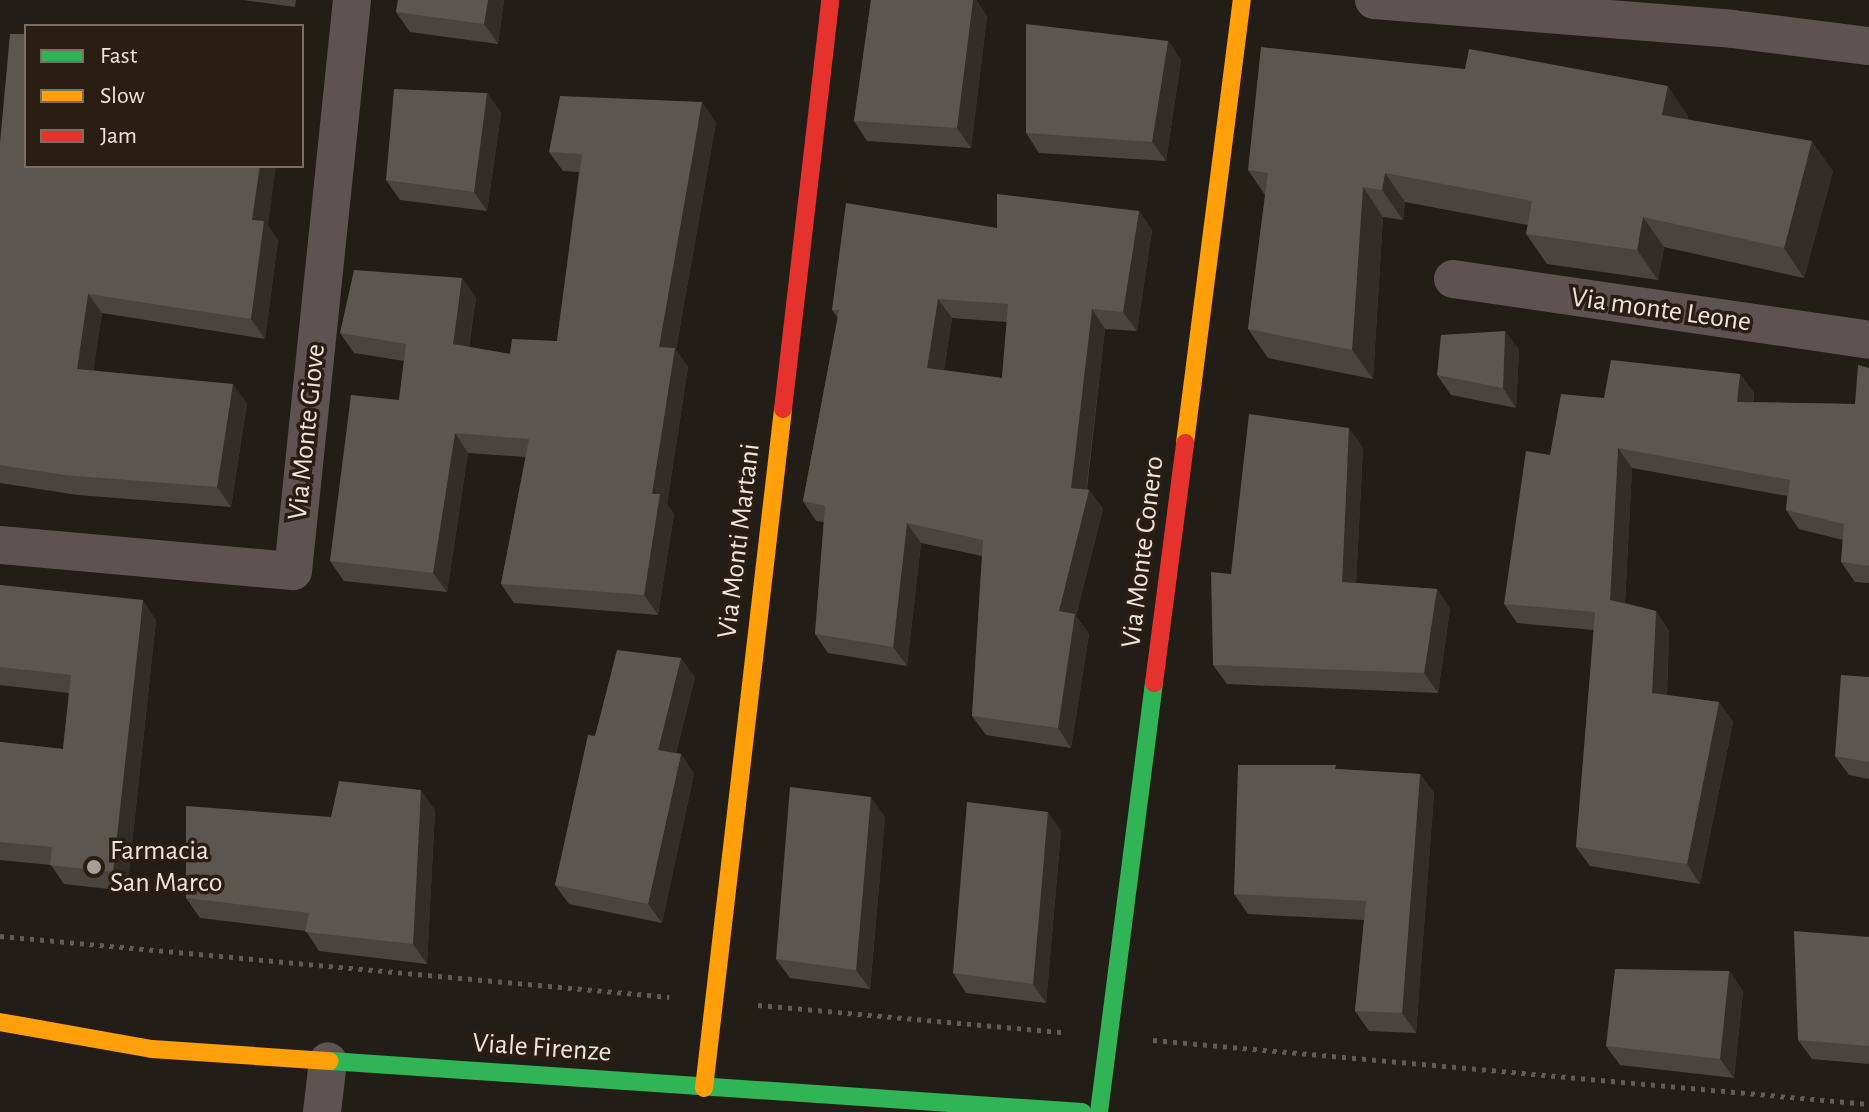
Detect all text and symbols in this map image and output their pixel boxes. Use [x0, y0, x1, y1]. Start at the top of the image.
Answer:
legend [24, 24, 304, 168]
text: Fast [100, 44, 137, 68]
text: Slow [100, 84, 145, 108]
text: Jam [100, 124, 137, 148]
street label: Via monte Leone [1569, 281, 1753, 339]
street label: Via Monte Giove [281, 342, 333, 522]
street label: Via Monti Martani [710, 442, 768, 640]
street label: Via Monte Conero [1115, 454, 1171, 650]
place label: Farmacia San Marco [110, 834, 222, 900]
marker: Farmacia San Marco [85, 858, 103, 876]
street label: Viale Firenze [471, 1026, 613, 1070]

